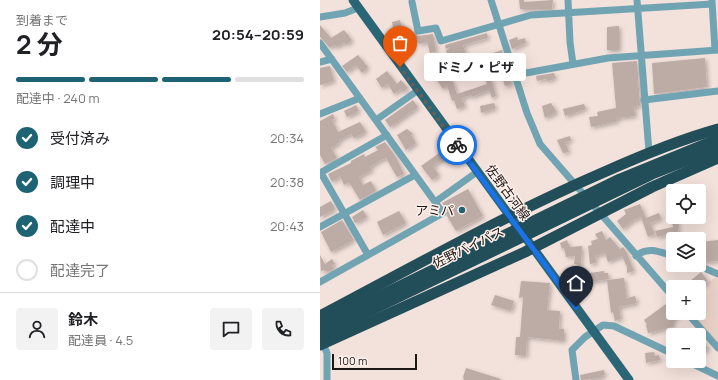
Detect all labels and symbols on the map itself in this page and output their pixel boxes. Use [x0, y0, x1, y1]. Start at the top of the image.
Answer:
pin [383, 26, 417, 67]
callout: ドミノ・ピザ [424, 53, 526, 81]
courier [437, 125, 477, 165]
street label: 佐野古河線 [482, 160, 534, 224]
place label: アミパ [415, 201, 454, 219]
marker: アミパ [457, 205, 467, 215]
street label: 佐野バイパス [429, 222, 507, 272]
pin [559, 266, 593, 307]
scale bar [332, 352, 417, 371]

